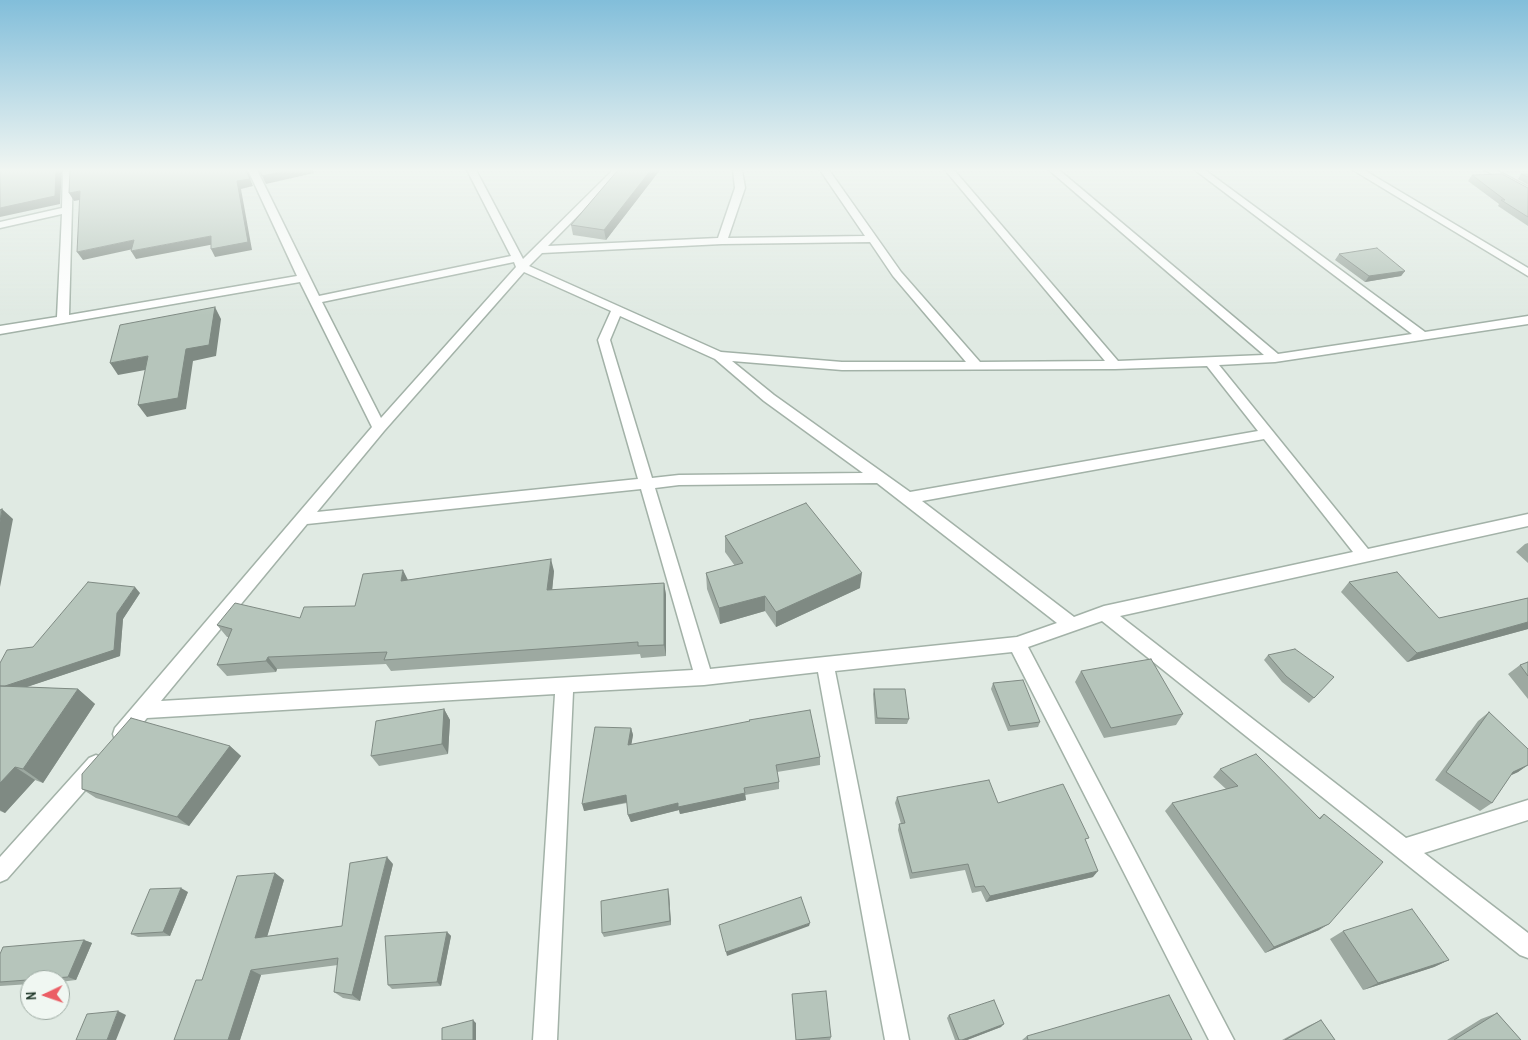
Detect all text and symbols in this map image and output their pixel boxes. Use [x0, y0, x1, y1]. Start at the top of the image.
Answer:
north arrow [20, 970, 70, 1020]
text: N [22, 991, 40, 1000]

